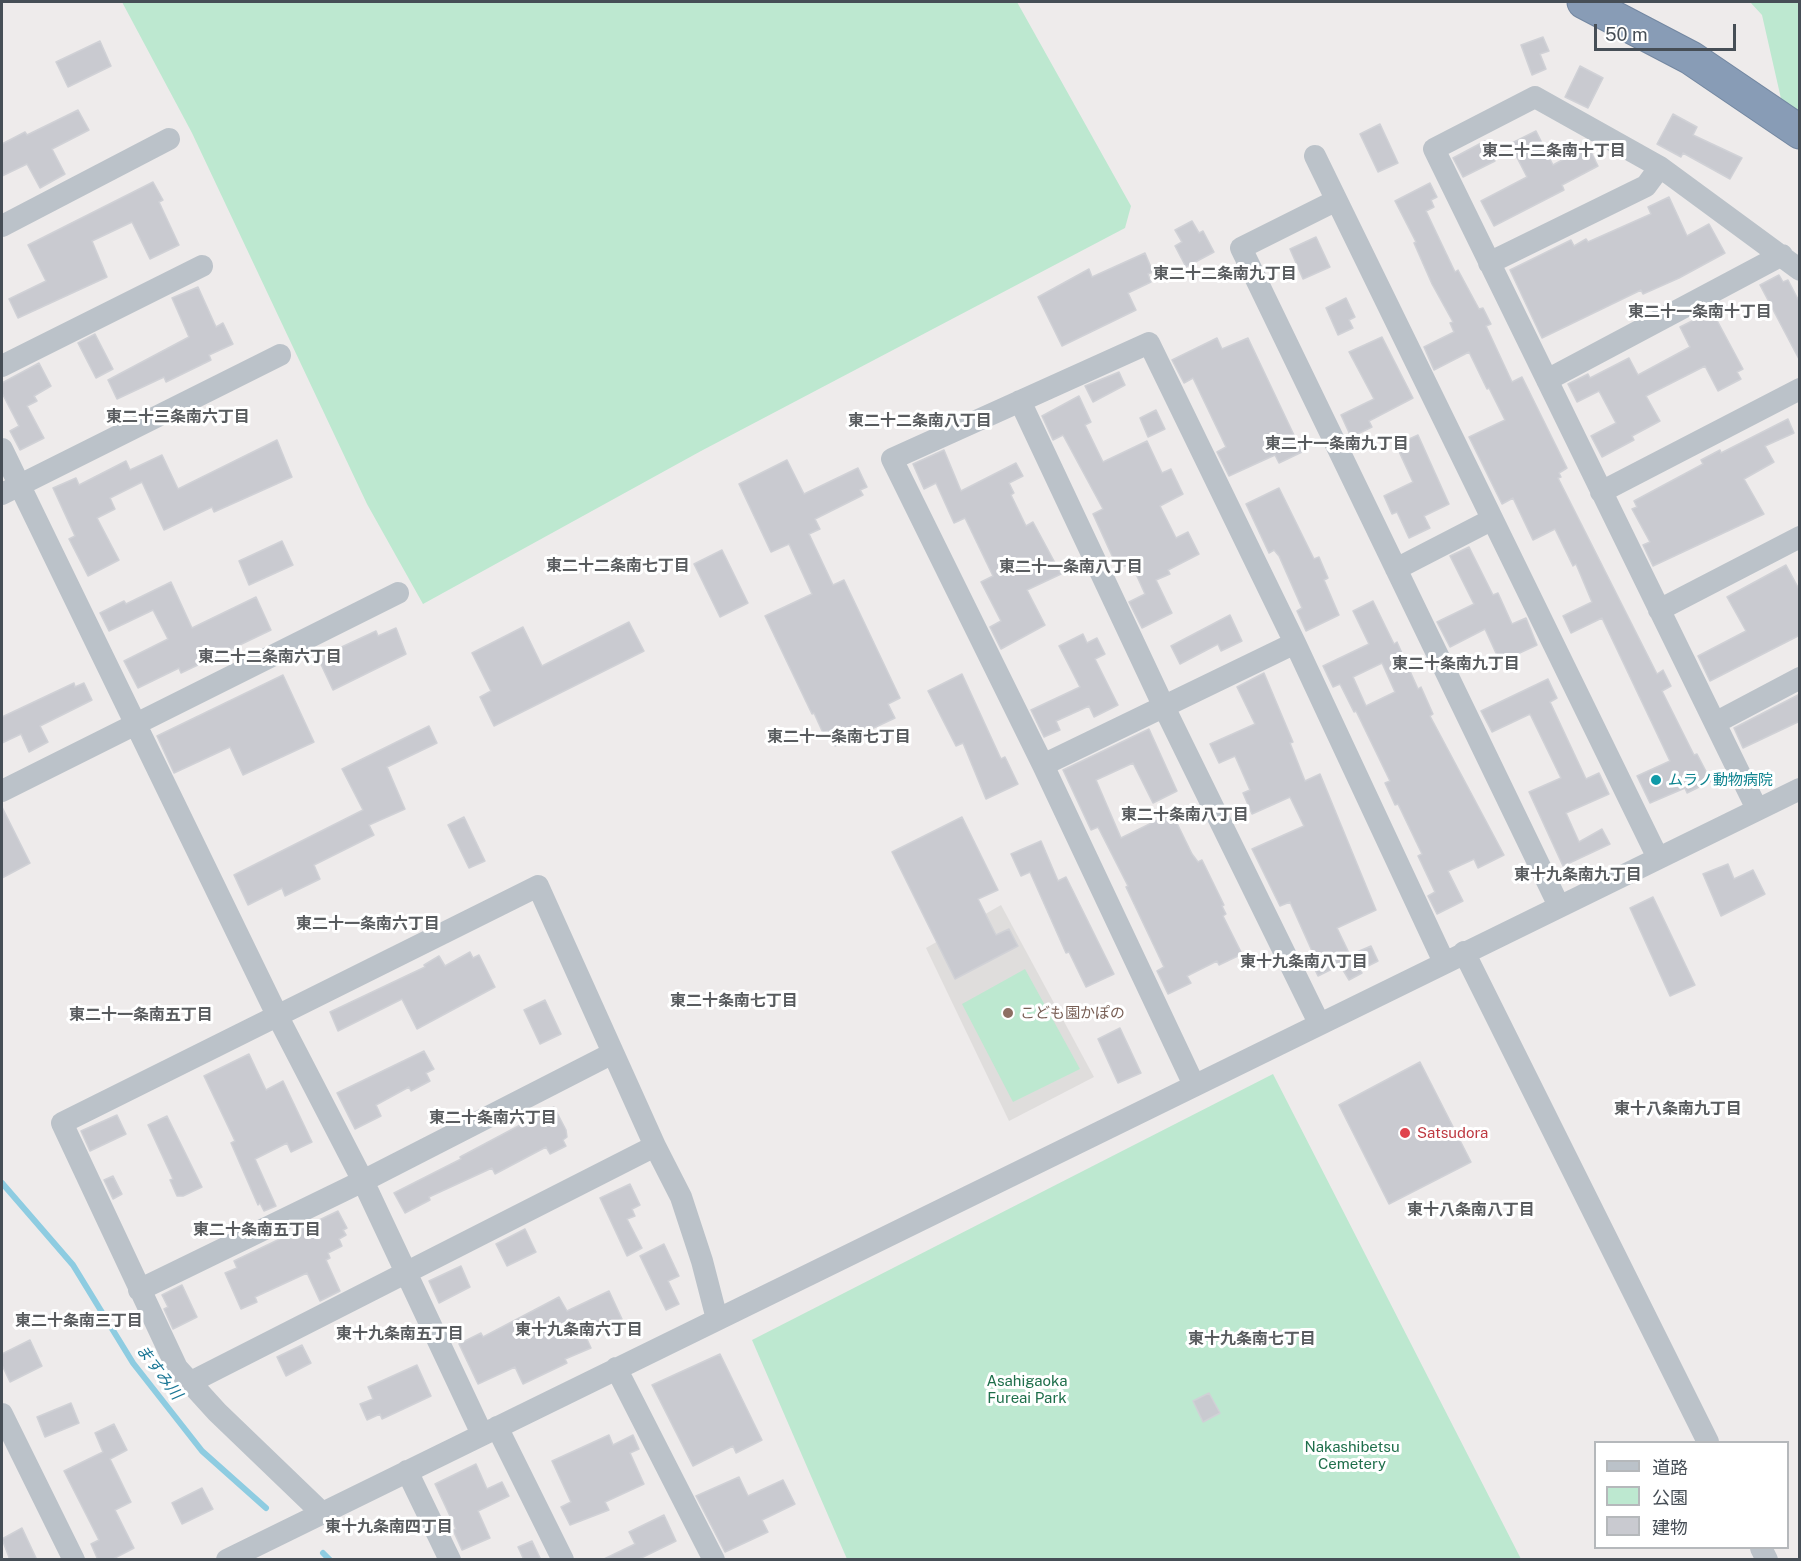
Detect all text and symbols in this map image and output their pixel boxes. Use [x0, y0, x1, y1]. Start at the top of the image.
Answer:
scale bar [1597, 12, 1740, 50]
text: 50 m [1605, 24, 1648, 45]
district label: 東二十二条南十丁目 [1482, 141, 1626, 161]
district label: 東二十二条南九丁目 [1153, 264, 1297, 284]
district label: 東二十一条南十丁目 [1628, 302, 1772, 322]
district label: 東二十三条南六丁目 [106, 407, 250, 427]
district label: 東二十二条南八丁目 [848, 411, 992, 431]
district label: 東二十一条南九丁目 [1265, 434, 1409, 454]
district label: 東二十二条南七丁目 [546, 556, 690, 576]
district label: 東二十一条南八丁目 [999, 557, 1143, 577]
district label: 東二十二条南六丁目 [198, 647, 342, 667]
district label: 東二十条南九丁目 [1392, 654, 1520, 674]
district label: 東二十一条南七丁目 [767, 727, 911, 747]
place label: ムラノ動物病院 [1668, 771, 1773, 789]
marker: ムラノ動物病院 [1649, 773, 1663, 787]
district label: 東二十条南八丁目 [1121, 805, 1249, 825]
district label: 東十九条南九丁目 [1514, 865, 1642, 885]
district label: 東二十一条南六丁目 [296, 914, 440, 934]
district label: 東十九条南八丁目 [1240, 952, 1368, 972]
district label: 東二十条南七丁目 [670, 991, 798, 1011]
place label: こども園かぽの [1020, 1004, 1125, 1022]
district label: 東二十一条南五丁目 [69, 1005, 213, 1025]
marker: こども園かぽの [1001, 1006, 1015, 1020]
district label: 東十八条南九丁目 [1614, 1099, 1742, 1119]
district label: 東二十条南六丁目 [429, 1108, 557, 1128]
place label: Satsudora [1417, 1124, 1488, 1142]
marker: Satsudora [1398, 1126, 1412, 1140]
district label: 東十八条南八丁目 [1407, 1200, 1535, 1220]
district label: 東二十条南五丁目 [193, 1220, 321, 1240]
district label: 東二十条南三丁目 [15, 1311, 143, 1331]
district label: 東十九条南六丁目 [515, 1320, 643, 1340]
district label: 東十九条南五丁目 [336, 1324, 464, 1344]
district label: 東十九条南七丁目 [1188, 1329, 1316, 1349]
water label: ますみ川 [132, 1341, 186, 1403]
park label: Asahigaoka Fureai Park [986, 1372, 1068, 1407]
park label: Nakashibetsu Cemetery [1304, 1438, 1400, 1473]
legend [1594, 1441, 1789, 1549]
text: 道路 [1652, 1457, 1688, 1478]
text: 公園 [1652, 1487, 1688, 1508]
district label: 東十九条南四丁目 [325, 1517, 453, 1537]
text: 建物 [1652, 1517, 1688, 1538]

